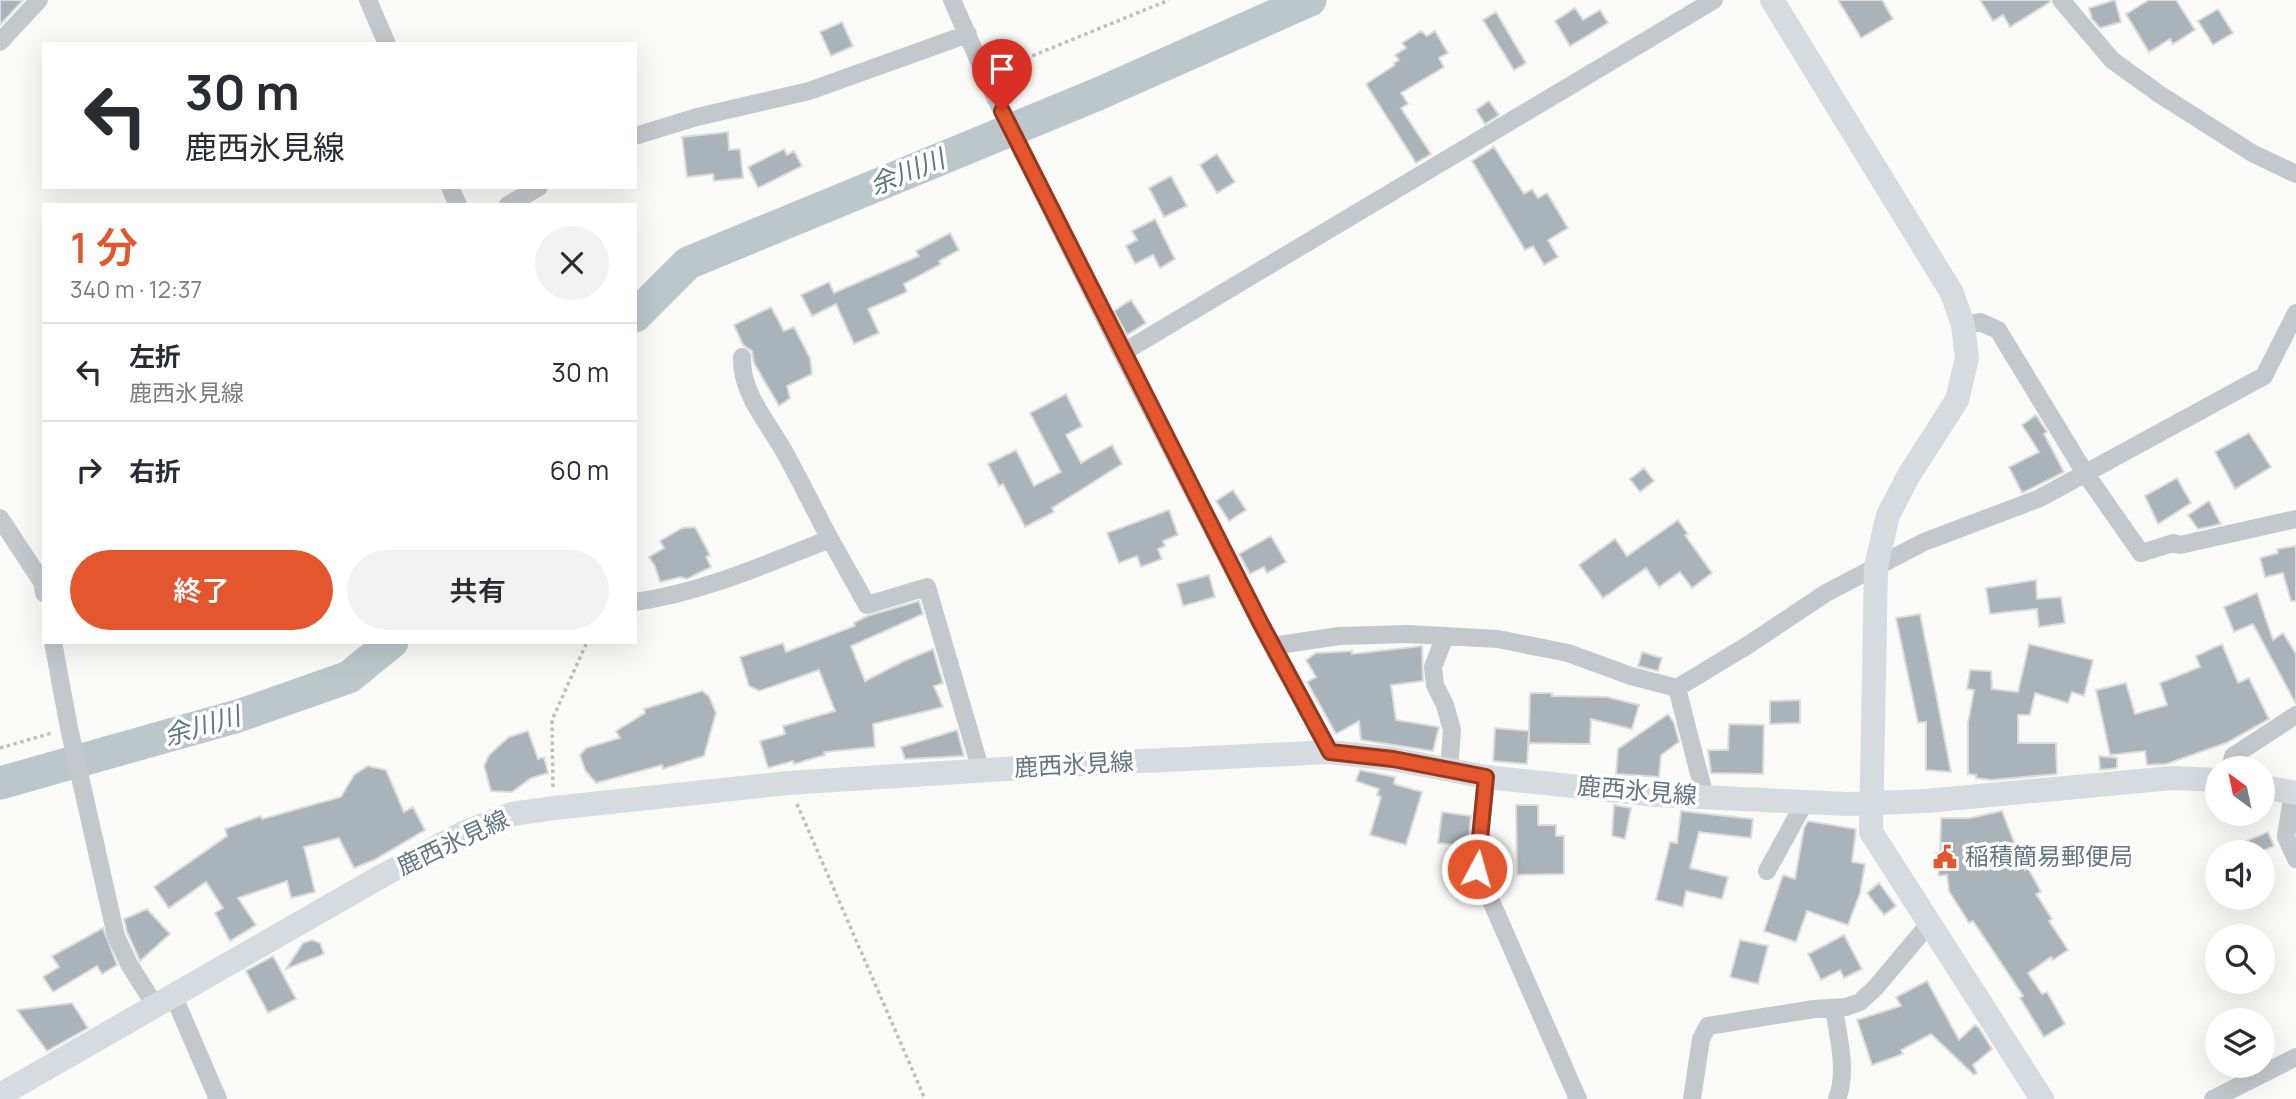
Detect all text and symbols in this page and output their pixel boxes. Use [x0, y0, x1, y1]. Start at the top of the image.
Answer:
pin [972, 39, 1032, 111]
icon: arrive [983, 50, 1021, 88]
text: 30 m [185, 58, 300, 125]
icon: left [70, 70, 161, 161]
text: 鹿西氷見線 [185, 125, 345, 169]
water label: 余川川 [864, 139, 952, 202]
text: 1 分 [70, 218, 138, 276]
button: close [535, 226, 609, 300]
text: 340 m · 12:37 [70, 273, 202, 305]
text: 左折 [129, 338, 181, 374]
icon: left [70, 353, 108, 391]
text: 30 m [552, 354, 609, 390]
text: 鹿西氷見線 [129, 376, 244, 408]
icon: right [70, 451, 108, 489]
text: 60 m [550, 452, 609, 488]
text: 右折 [129, 453, 181, 489]
button: 終了 [70, 550, 333, 630]
button: 共有 [347, 550, 609, 630]
water label: 余川川 [159, 696, 247, 753]
street label: 鹿西氷見線 [1013, 744, 1135, 783]
north arrow [2205, 756, 2275, 826]
map controls [2205, 756, 2275, 1078]
street label: 鹿西氷見線 [1576, 768, 1698, 811]
street label: 鹿西氷見線 [391, 801, 514, 882]
position arrow [1440, 832, 1514, 906]
place label: 稲積簡易郵便局 [1965, 839, 2133, 872]
button: sound [2205, 840, 2275, 910]
public building icon: 稲積簡易郵便局 [1931, 843, 1959, 871]
button: search [2205, 924, 2275, 994]
button: layers [2205, 1008, 2275, 1078]

